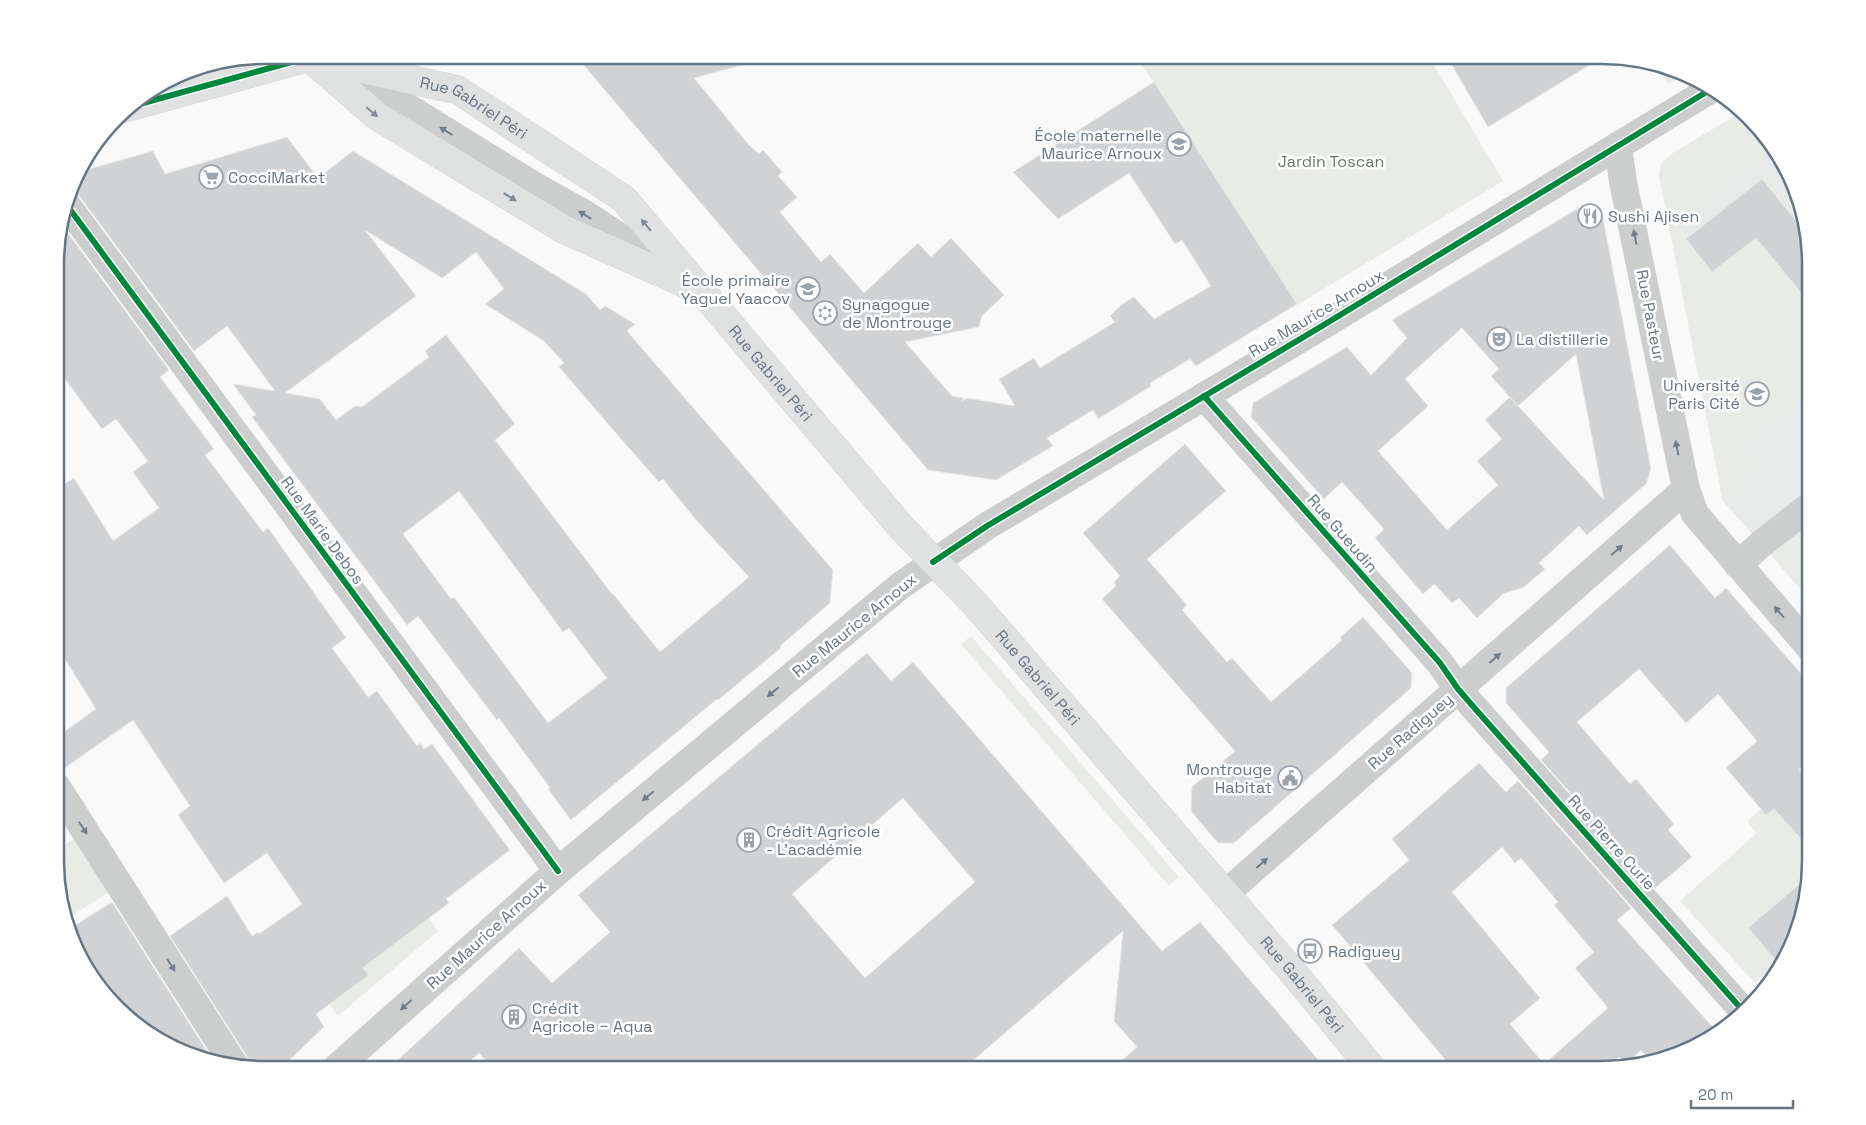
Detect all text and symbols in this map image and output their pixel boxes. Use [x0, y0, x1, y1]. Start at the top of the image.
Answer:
street label: Rue Gabriel Péri [418, 72, 531, 144]
one-way arrow [366, 106, 379, 117]
place label: École maternelle Maurice Arnoux [1034, 125, 1162, 164]
one-way arrow [440, 126, 453, 135]
school or university icon: École maternelle Maurice Arnoux [1166, 131, 1192, 157]
park label: Jardin Toscan [1278, 151, 1384, 172]
supermarket icon: CocciMarket [198, 164, 224, 190]
place label: CocciMarket [228, 167, 325, 188]
one-way arrow [504, 193, 517, 202]
restaurant icon: Sushi Ajisen [1577, 203, 1603, 229]
place label: Sushi Ajisen [1608, 206, 1699, 227]
one-way arrow [579, 210, 592, 219]
one-way arrow [640, 219, 651, 232]
one-way arrow [1631, 229, 1639, 245]
street label: Rue Maurice Arnoux [1245, 265, 1388, 362]
street label: Rue Pasteur [1631, 268, 1670, 363]
place label: École primaire Yaguel Yaacov [681, 270, 790, 309]
school or university icon: École primaire Yaguel Yaacov [795, 276, 821, 302]
place label: Synagogue de Montrouge [842, 294, 952, 333]
synagogue icon: Synagogue de Montrouge [812, 300, 838, 326]
street label: Rue Gabriel Péri [724, 321, 817, 426]
theatre icon: La distillerie [1486, 326, 1512, 352]
place label: La distillerie [1516, 329, 1609, 350]
place label: Université Paris Cité [1663, 375, 1740, 414]
school or university icon: Université Paris Cité [1744, 381, 1770, 407]
one-way arrow [1673, 439, 1681, 455]
street label: Rue Marie Debos [276, 472, 369, 589]
street label: Rue Gueudin [1303, 490, 1382, 577]
one-way arrow [1610, 544, 1622, 556]
street label: Rue Maurice Arnoux [788, 569, 921, 682]
one-way arrow [1773, 605, 1784, 618]
street label: Rue Gabriel Péri [991, 625, 1085, 730]
one-way arrow [1488, 652, 1501, 663]
one-way arrow [767, 686, 780, 697]
street label: Rue Radiguey [1363, 689, 1457, 774]
place label: Montrouge Habitat [1186, 759, 1272, 798]
public building icon: Montrouge Habitat [1277, 765, 1303, 791]
one-way arrow [642, 790, 655, 801]
street label: Rue Pierre Curie [1563, 790, 1660, 894]
place label: Crédit Agricole - L'académie [766, 821, 880, 860]
one-way arrow [78, 822, 88, 835]
building icon: Crédit Agricole - L'académie [736, 827, 762, 853]
one-way arrow [1256, 857, 1269, 868]
street label: Rue Maurice Arnoux [422, 875, 551, 994]
street label: Rue Gabriel Péri [1255, 932, 1348, 1037]
bus stop icon: Radiguey [1297, 938, 1323, 964]
place label: Radiguey [1328, 941, 1401, 962]
one-way arrow [166, 959, 175, 972]
place label: Crédit Agricole − Aqua [532, 998, 652, 1037]
one-way arrow [401, 999, 413, 1011]
building icon: Crédit Agricole − Aqua [501, 1004, 527, 1030]
scale bar [1691, 1078, 1794, 1110]
text: 20 m [1698, 1085, 1733, 1104]

